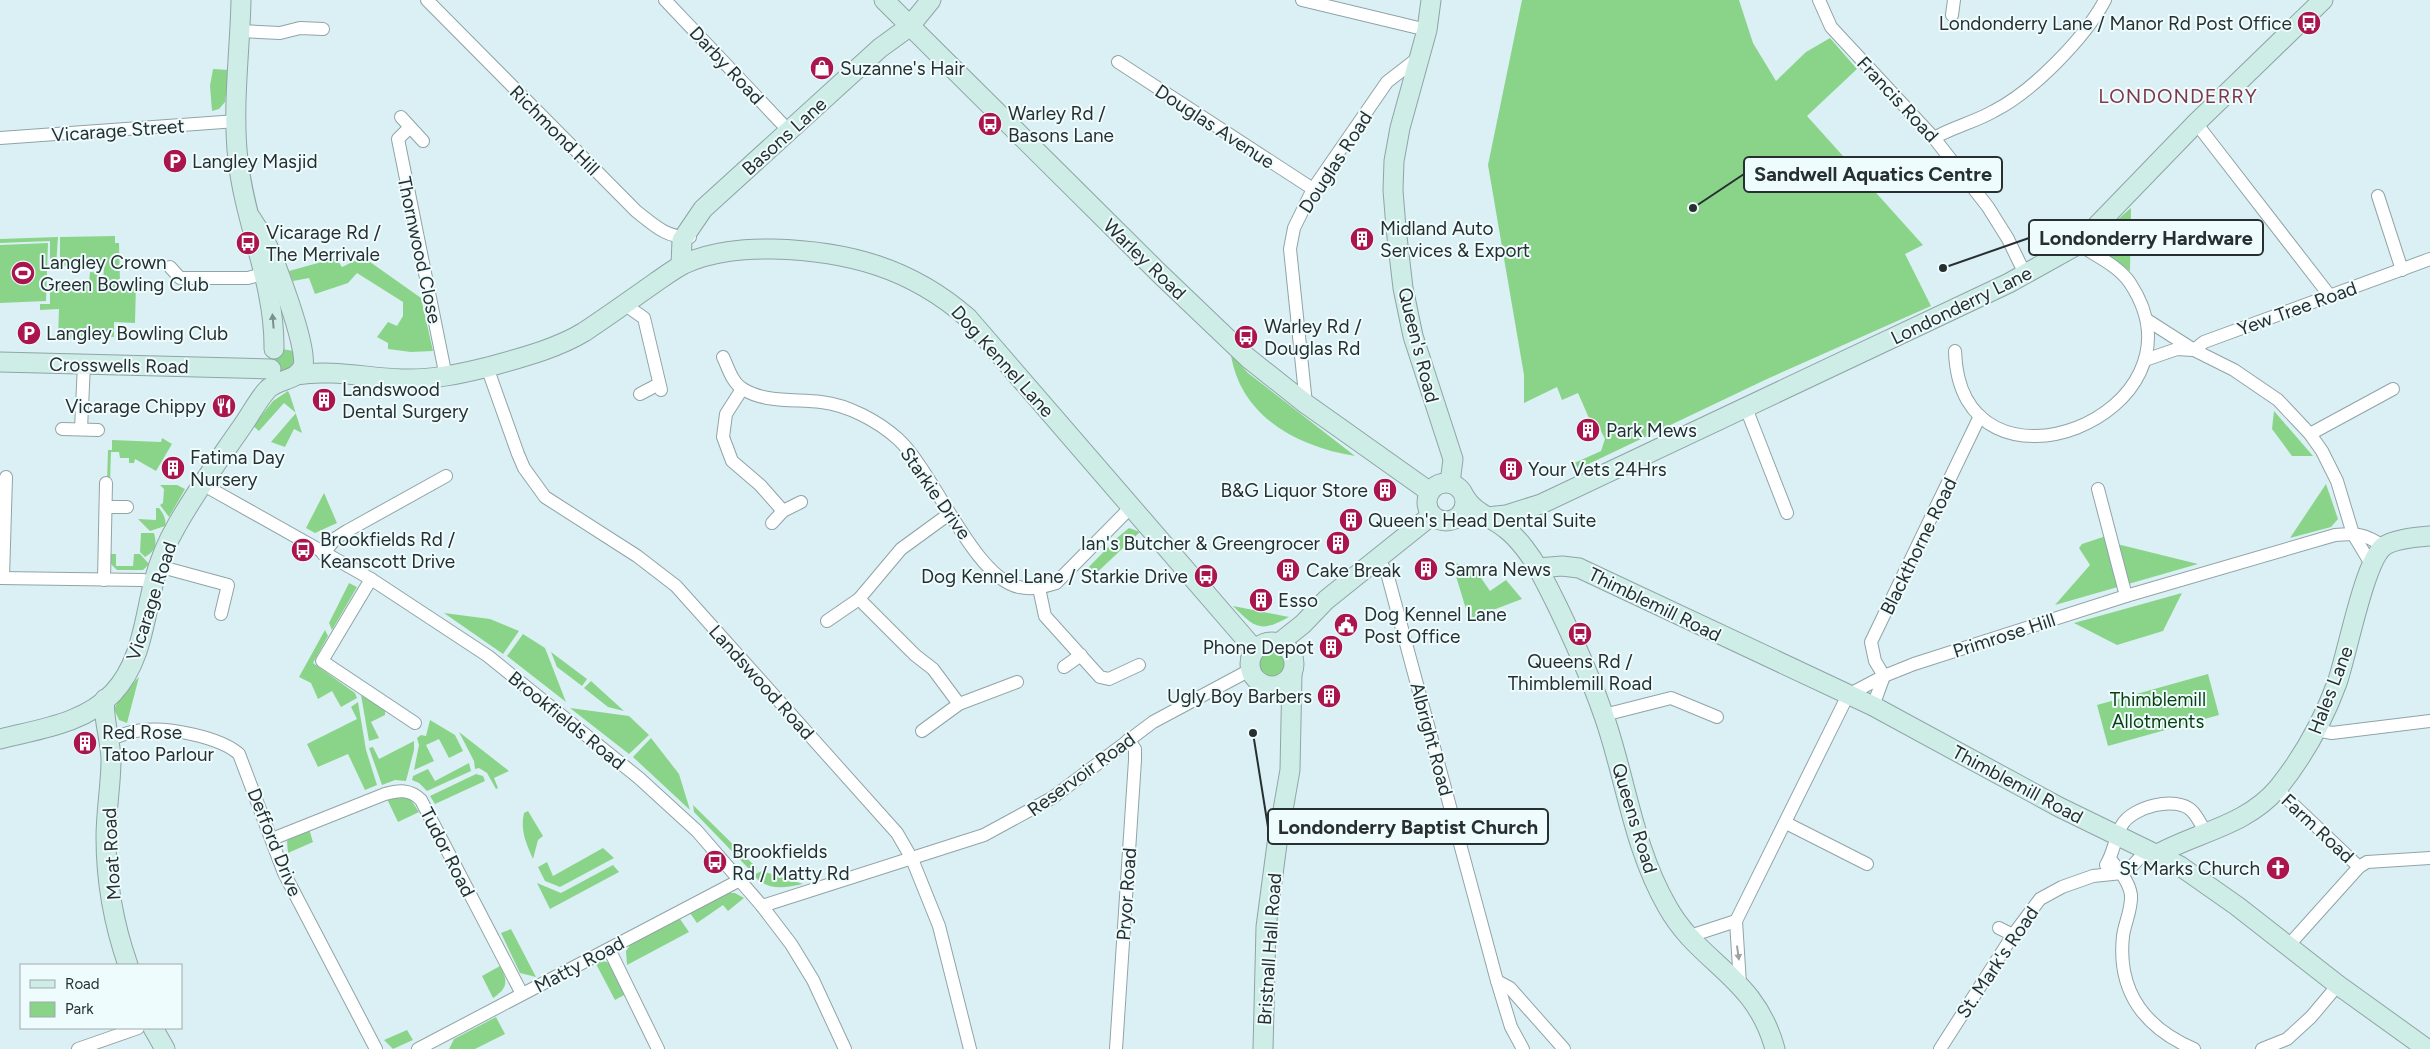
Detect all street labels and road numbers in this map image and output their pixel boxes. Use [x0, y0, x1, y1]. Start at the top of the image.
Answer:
street label: Darby Road [685, 21, 769, 109]
street label: Francis Road [1852, 52, 1943, 147]
street label: Douglas Avenue [1151, 79, 1279, 174]
street label: Richmond Hill [505, 81, 604, 180]
street label: Basons Lane [737, 92, 831, 180]
street label: Douglas Road [1294, 107, 1377, 218]
street label: Vicarage Street [51, 114, 185, 147]
street label: Thornwood Close [393, 175, 446, 326]
street label: Warley Road [1098, 214, 1191, 305]
street label: Londonderry Lane [1887, 261, 2035, 350]
street label: Yew Tree Road [2234, 276, 2360, 341]
street label: Queen's Road [1393, 285, 1444, 405]
street label: Dog Kennel Lane [946, 301, 1059, 422]
street label: Crosswells Road [49, 353, 189, 378]
street label: Starkie Drive [895, 443, 976, 544]
street label: Blackthorne Road [1875, 474, 1962, 618]
street label: Vicarage Road [121, 539, 182, 663]
street label: Thimblemill Road [1585, 562, 1725, 647]
street label: Primrose Hill [1950, 608, 2058, 663]
street label: Landswood Road [704, 620, 819, 744]
street label: Hales Lane [2303, 643, 2358, 738]
street label: Brookfields Road [504, 666, 630, 775]
street label: Albright Road [1405, 680, 1458, 798]
street label: Reservoir Road [1023, 728, 1140, 821]
street label: Thimblemill Road [1948, 740, 2087, 829]
street label: Queens Road [1607, 760, 1662, 876]
street label: Defford Drive [242, 785, 307, 900]
street label: Farm Road [2277, 789, 2359, 868]
street label: Tudor Road [415, 804, 480, 901]
street label: Moat Road [98, 807, 125, 901]
street label: Pryor Road [1112, 847, 1141, 941]
street label: Bristnall Hall Road [1253, 872, 1286, 1026]
street label: St. Mark's Road [1952, 902, 2043, 1023]
street label: Matty Road [530, 931, 628, 998]

